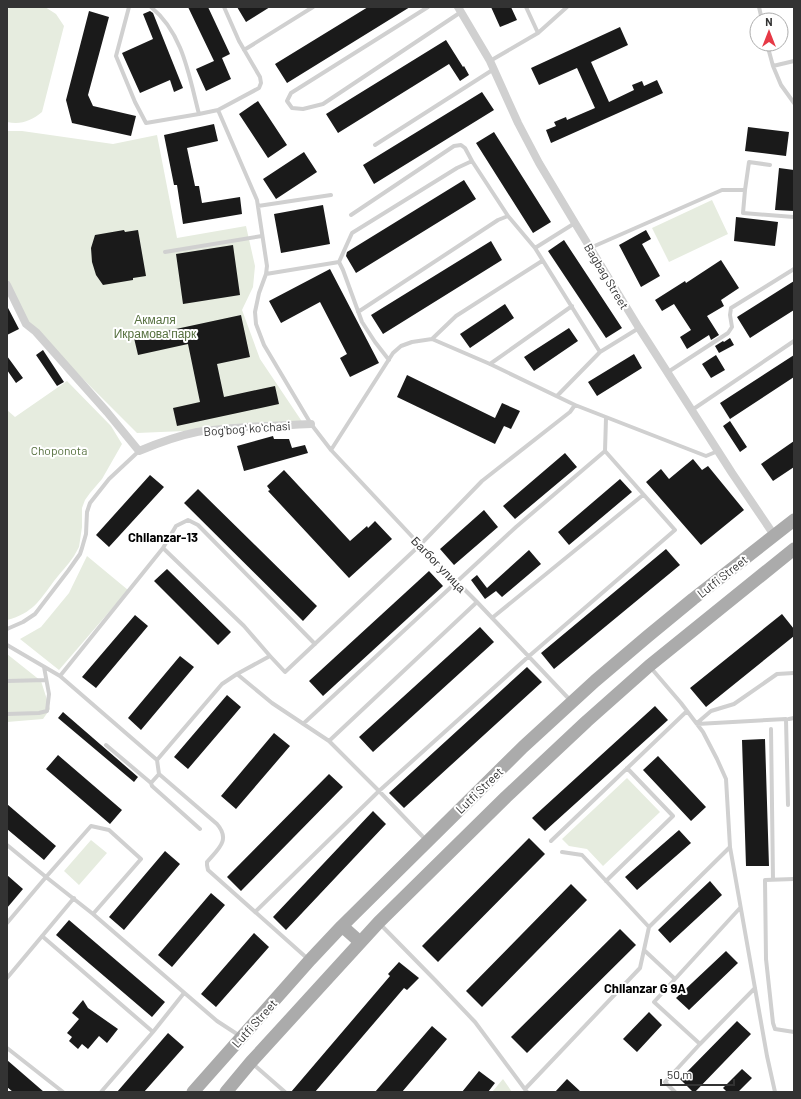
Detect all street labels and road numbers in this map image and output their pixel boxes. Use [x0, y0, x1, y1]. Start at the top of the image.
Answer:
street label: Bagbag Street [582, 241, 632, 311]
street label: Bogʻbogʻ koʻchasi [203, 418, 291, 438]
street label: Багбог улица [408, 533, 469, 596]
street label: Lutfi Street [694, 552, 750, 600]
street label: Lutfi Street [453, 764, 505, 816]
street label: Lutfi Street [229, 996, 279, 1050]

